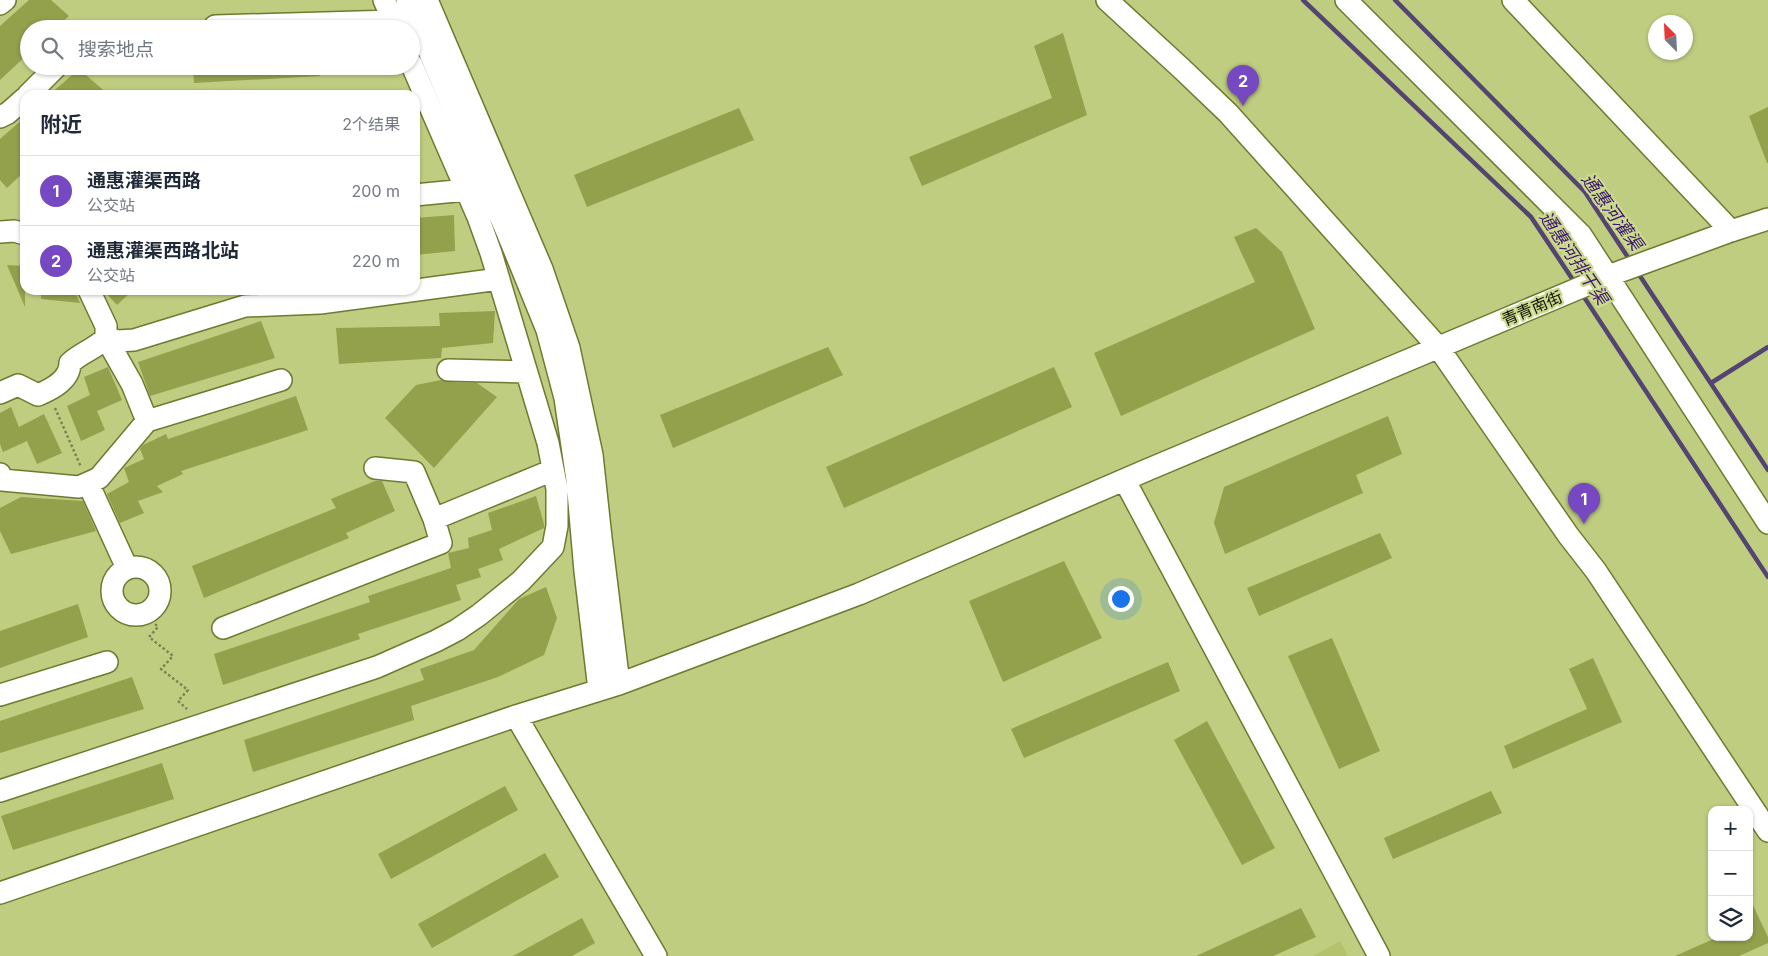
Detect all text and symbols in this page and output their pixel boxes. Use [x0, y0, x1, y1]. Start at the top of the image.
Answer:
north arrow [1648, 15, 1693, 60]
search box [20, 20, 420, 75]
icon: search [38, 34, 66, 62]
text: 搜索地点 [78, 38, 154, 61]
pin: 2 [1227, 65, 1259, 106]
text: 附近 [40, 112, 82, 137]
text: 2个结果 [342, 114, 400, 134]
text: 通惠灌渠西路 [87, 169, 201, 192]
water label: 通惠河灌渠 [1577, 169, 1649, 257]
text: 1 [53, 181, 59, 201]
text: 200 m [352, 181, 400, 201]
text: 公交站 [87, 195, 135, 215]
water label: 通惠河排干渠 [1536, 207, 1615, 311]
text: 通惠灌渠西路北站 [87, 239, 239, 262]
text: 2 [51, 251, 61, 271]
text: 220 m [352, 251, 400, 271]
text: 公交站 [87, 265, 135, 285]
street label: 青青南街 [1499, 286, 1565, 330]
pin: 1 [1568, 483, 1600, 524]
your location [1108, 586, 1134, 612]
map controls [1708, 806, 1753, 941]
button: + [1708, 806, 1753, 851]
button: − [1708, 851, 1753, 896]
button: layers [1708, 896, 1753, 941]

